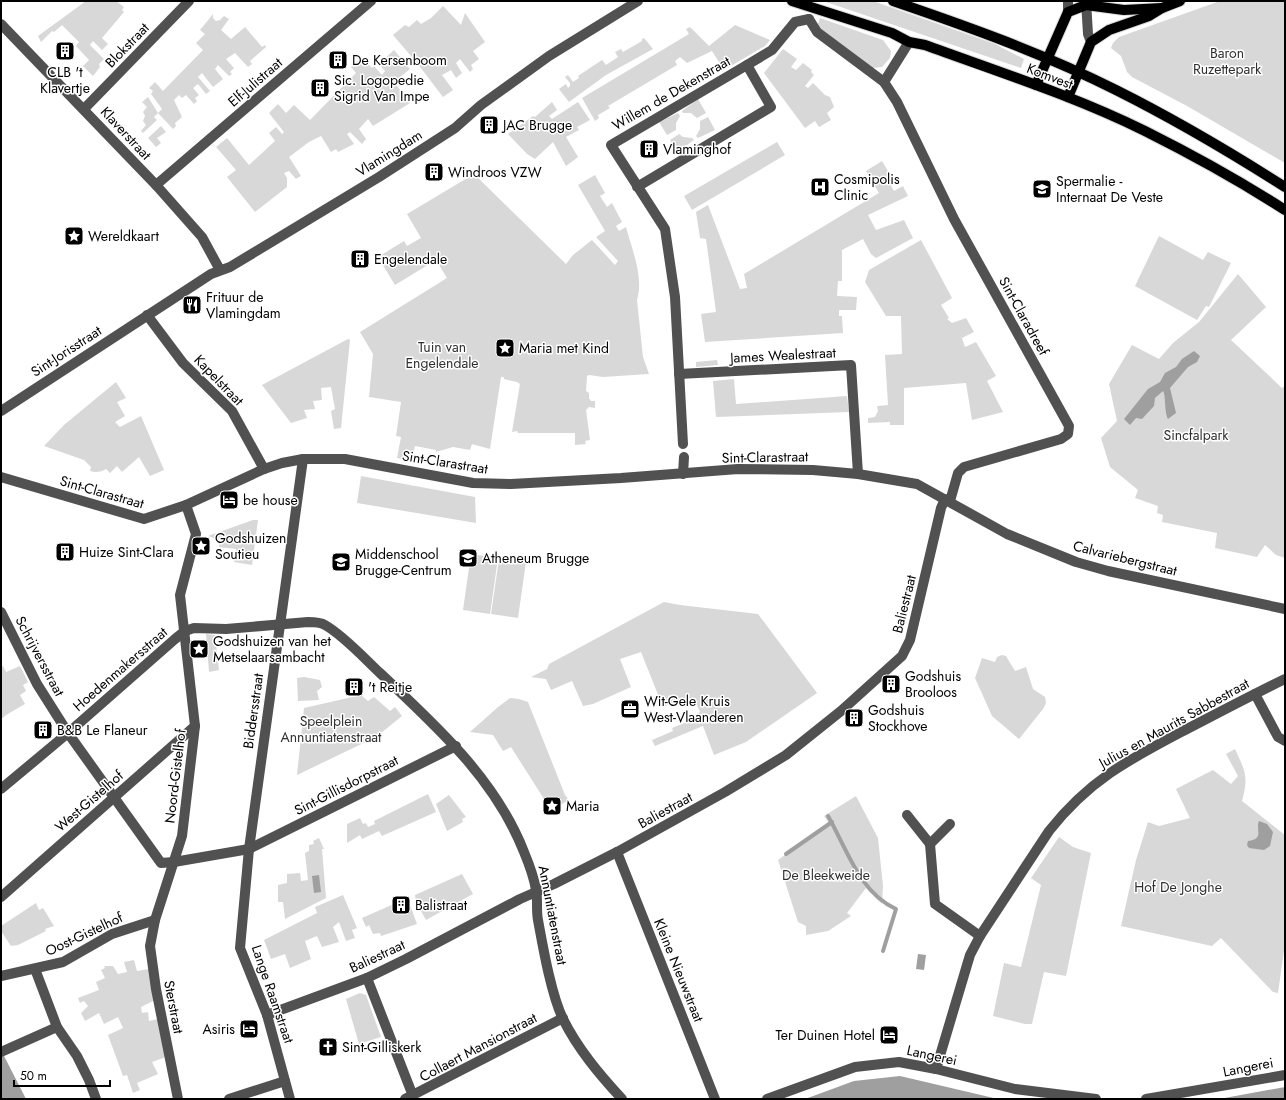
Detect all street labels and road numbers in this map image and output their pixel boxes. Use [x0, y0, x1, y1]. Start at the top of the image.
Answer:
street label: Blokstraat [101, 18, 154, 72]
street label: Willem de Dekenstraat [608, 51, 734, 135]
street label: Elf-Julistraat [224, 52, 287, 111]
street label: Komvest [1024, 58, 1077, 94]
street label: Klaverstraat [96, 102, 156, 165]
street label: Vlamingdam [352, 125, 426, 181]
street label: Sint-Claradreef [994, 273, 1054, 360]
street label: Sint-Jorisstraat [27, 320, 106, 381]
street label: James Wealestraat [728, 342, 837, 368]
street label: Kapelstraat [190, 350, 249, 410]
street label: Sint-Clarastraat [401, 445, 490, 479]
street label: Sint-Clarastraat [721, 446, 809, 468]
street label: Sint-Clarastraat [58, 470, 147, 514]
street label: Calvariebergstraat [1071, 535, 1180, 581]
street label: Baliestraat [887, 572, 921, 635]
street label: Schrijversstraat [11, 612, 70, 700]
street label: Hoedenmakersstraat [68, 622, 172, 716]
street label: Biddersstraat [238, 671, 268, 750]
street label: Julius en Maurits Sabbestraat [1094, 673, 1253, 774]
street label: Noord-Gistelhof [159, 727, 191, 824]
street label: Sint-Gillisdorpstraat [291, 750, 402, 820]
street label: West-Gistelhof [50, 765, 128, 836]
street label: Baliestraat [634, 787, 696, 833]
street label: Annuntiatenstraat [534, 864, 573, 967]
street label: Oost-Gistelhof [42, 907, 127, 961]
street label: Kleine Nieuwstraat [649, 915, 709, 1025]
street label: Baliestraat [346, 934, 409, 978]
street label: Lange Raamstraat [247, 942, 299, 1046]
street label: Sterstraat [159, 979, 189, 1036]
street label: Collaert Mansionstraat [416, 1007, 541, 1086]
street label: Langerei [905, 1040, 959, 1070]
street label: Langerei [1221, 1052, 1275, 1082]

